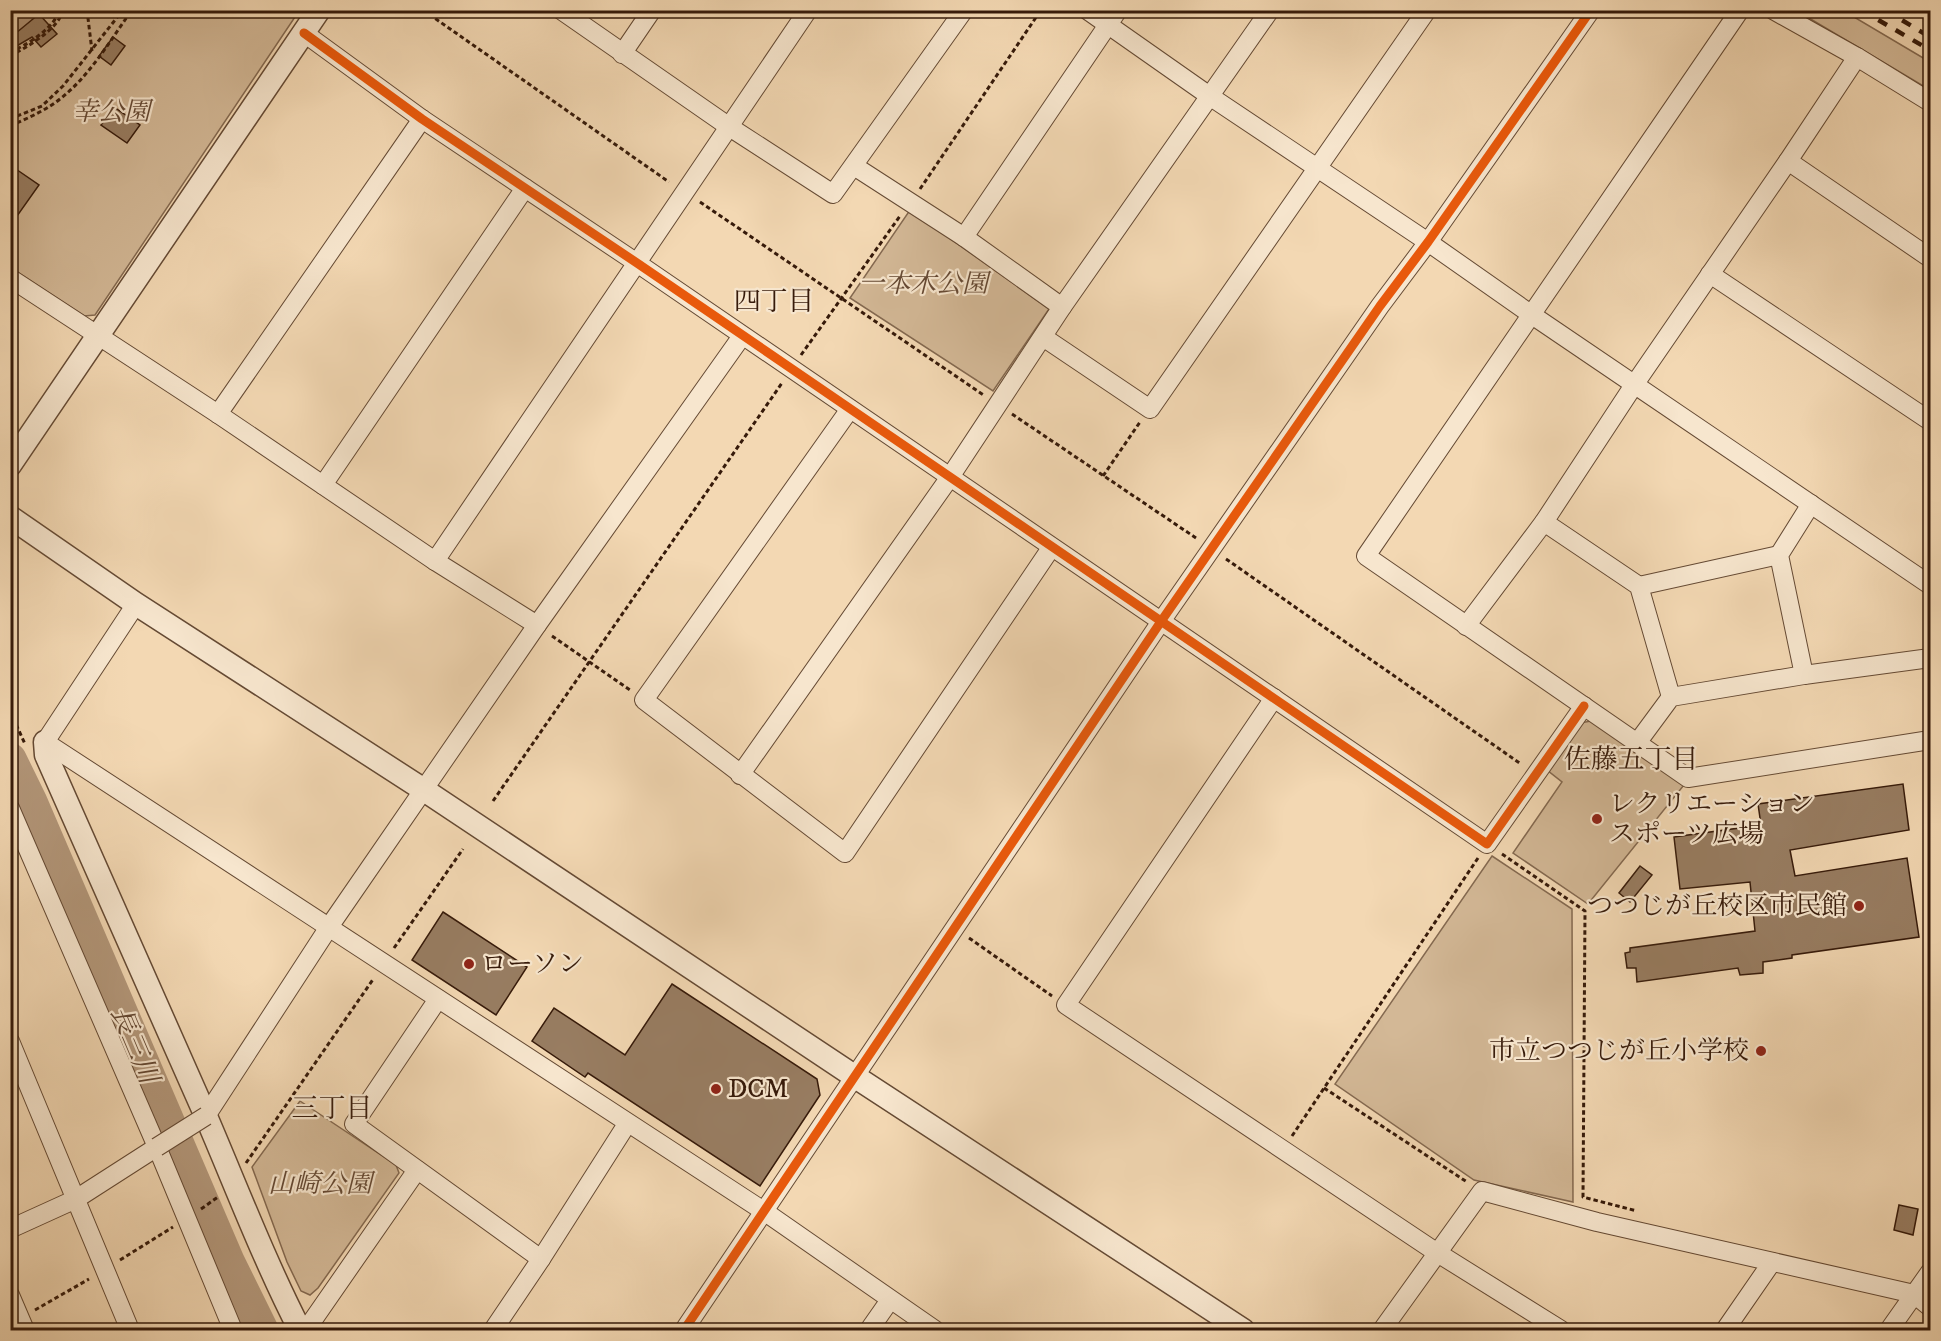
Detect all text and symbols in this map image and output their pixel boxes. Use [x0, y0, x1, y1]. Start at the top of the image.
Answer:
park label: 幸公園 [72, 96, 154, 129]
park label: 一本木公園 [858, 268, 992, 301]
district label: 四丁目 [734, 285, 815, 319]
district label: 佐藤五丁目 [1564, 743, 1699, 777]
place label: レクリエーション スポーツ広場 [1609, 788, 1815, 851]
marker: レクリエーション スポーツ広場 [1590, 812, 1604, 826]
place label: つつじが丘校区市民館 [1587, 890, 1847, 923]
marker: つつじが丘校区市民館 [1852, 899, 1866, 913]
place label: ローソン [481, 948, 584, 981]
marker: ローソン [462, 957, 476, 971]
water label: 長三川 [103, 1001, 167, 1092]
place label: 市立つつじが丘小学校 [1489, 1035, 1749, 1068]
marker: 市立つつじが丘小学校 [1754, 1044, 1768, 1058]
place label: DCM [728, 1073, 788, 1106]
marker: DCM [709, 1082, 723, 1096]
district label: 三丁目 [292, 1092, 373, 1126]
park label: 山崎公園 [268, 1168, 376, 1201]

